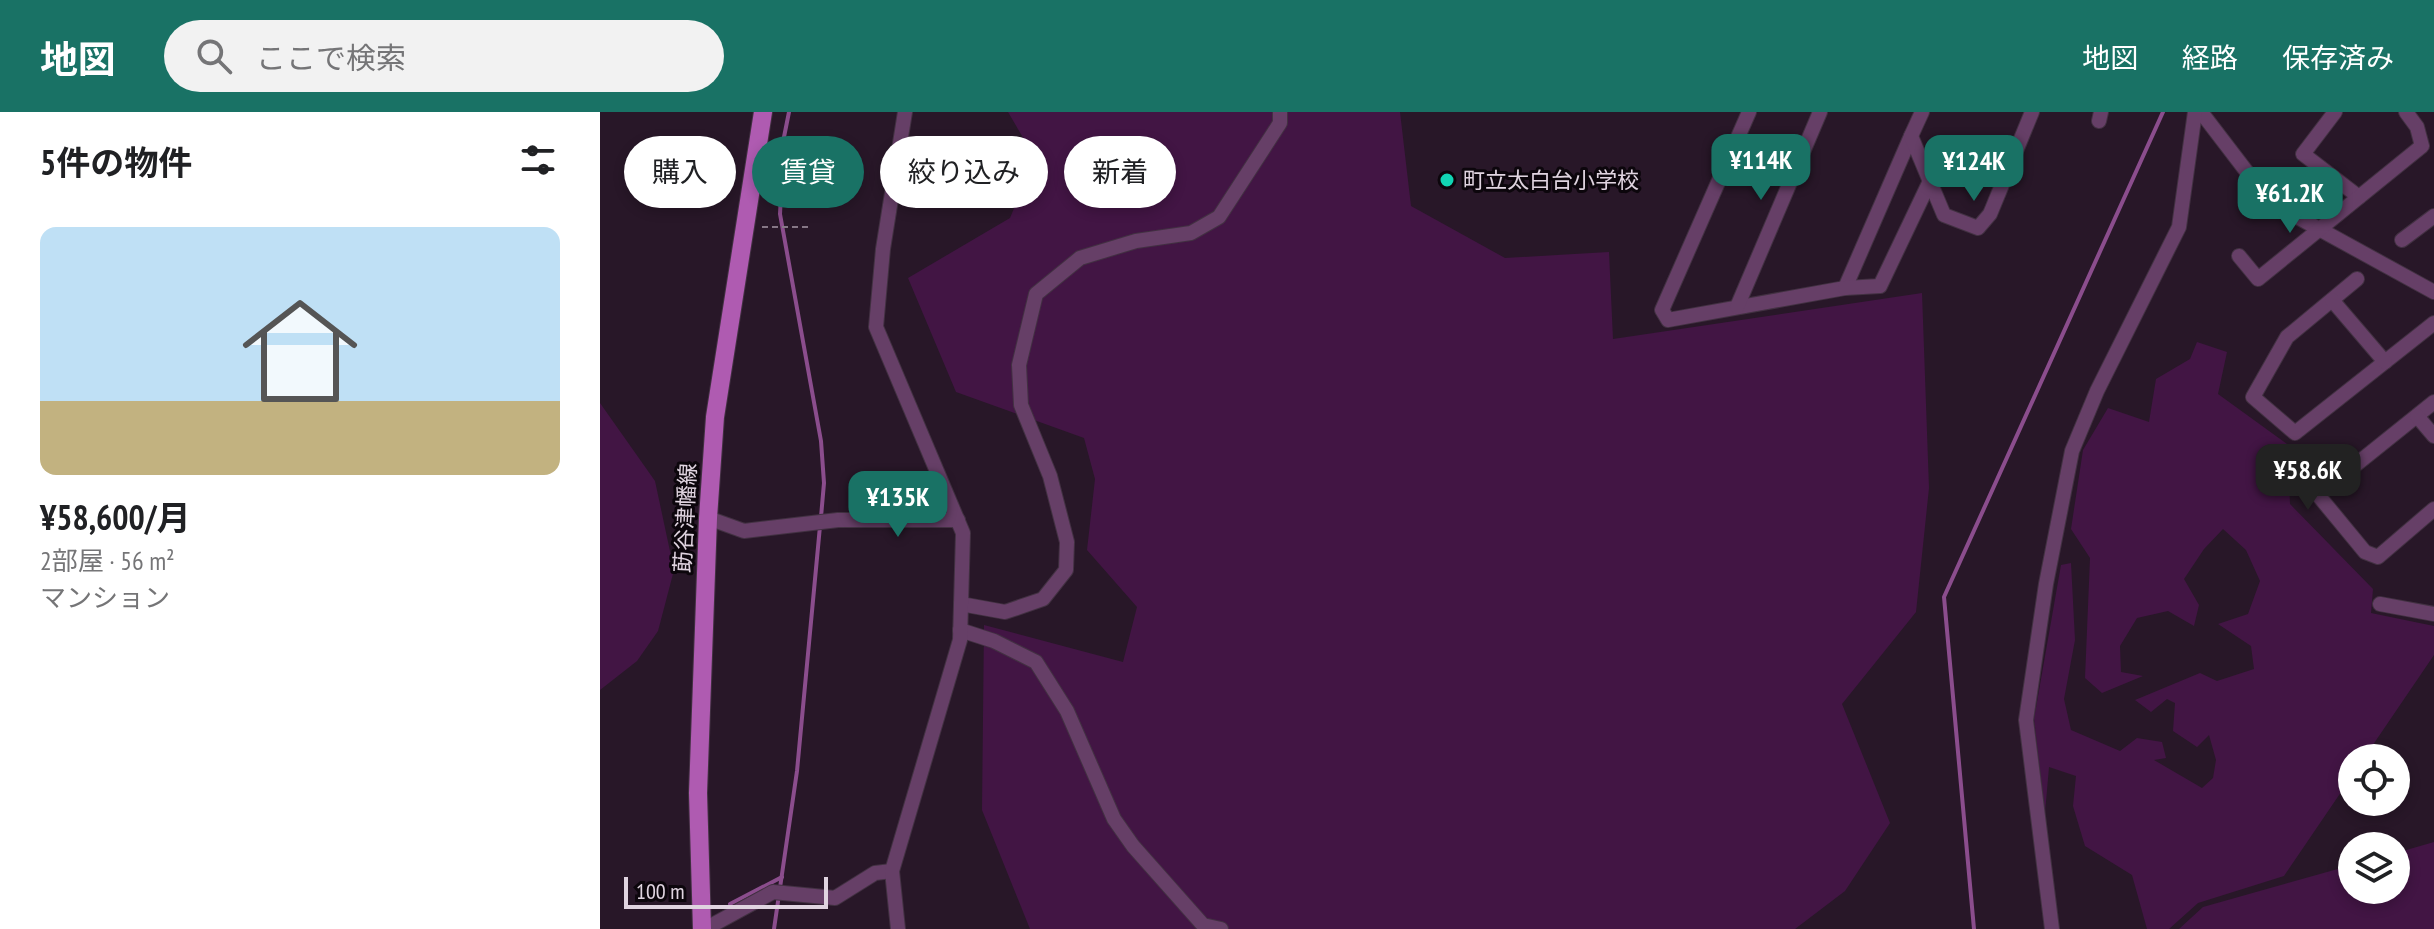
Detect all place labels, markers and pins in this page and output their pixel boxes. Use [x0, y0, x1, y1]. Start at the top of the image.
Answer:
pin: ¥114K [1705, 134, 1817, 202]
pin: ¥124K [1918, 135, 2030, 203]
place label: 町立太白台小学校 [1463, 166, 1639, 194]
pin: ¥61.2K [2225, 167, 2355, 235]
marker: 町立太白台小学校 [1438, 171, 1456, 189]
pin: ¥58.6K [2243, 444, 2373, 512]
pin: ¥135K [842, 471, 954, 539]

